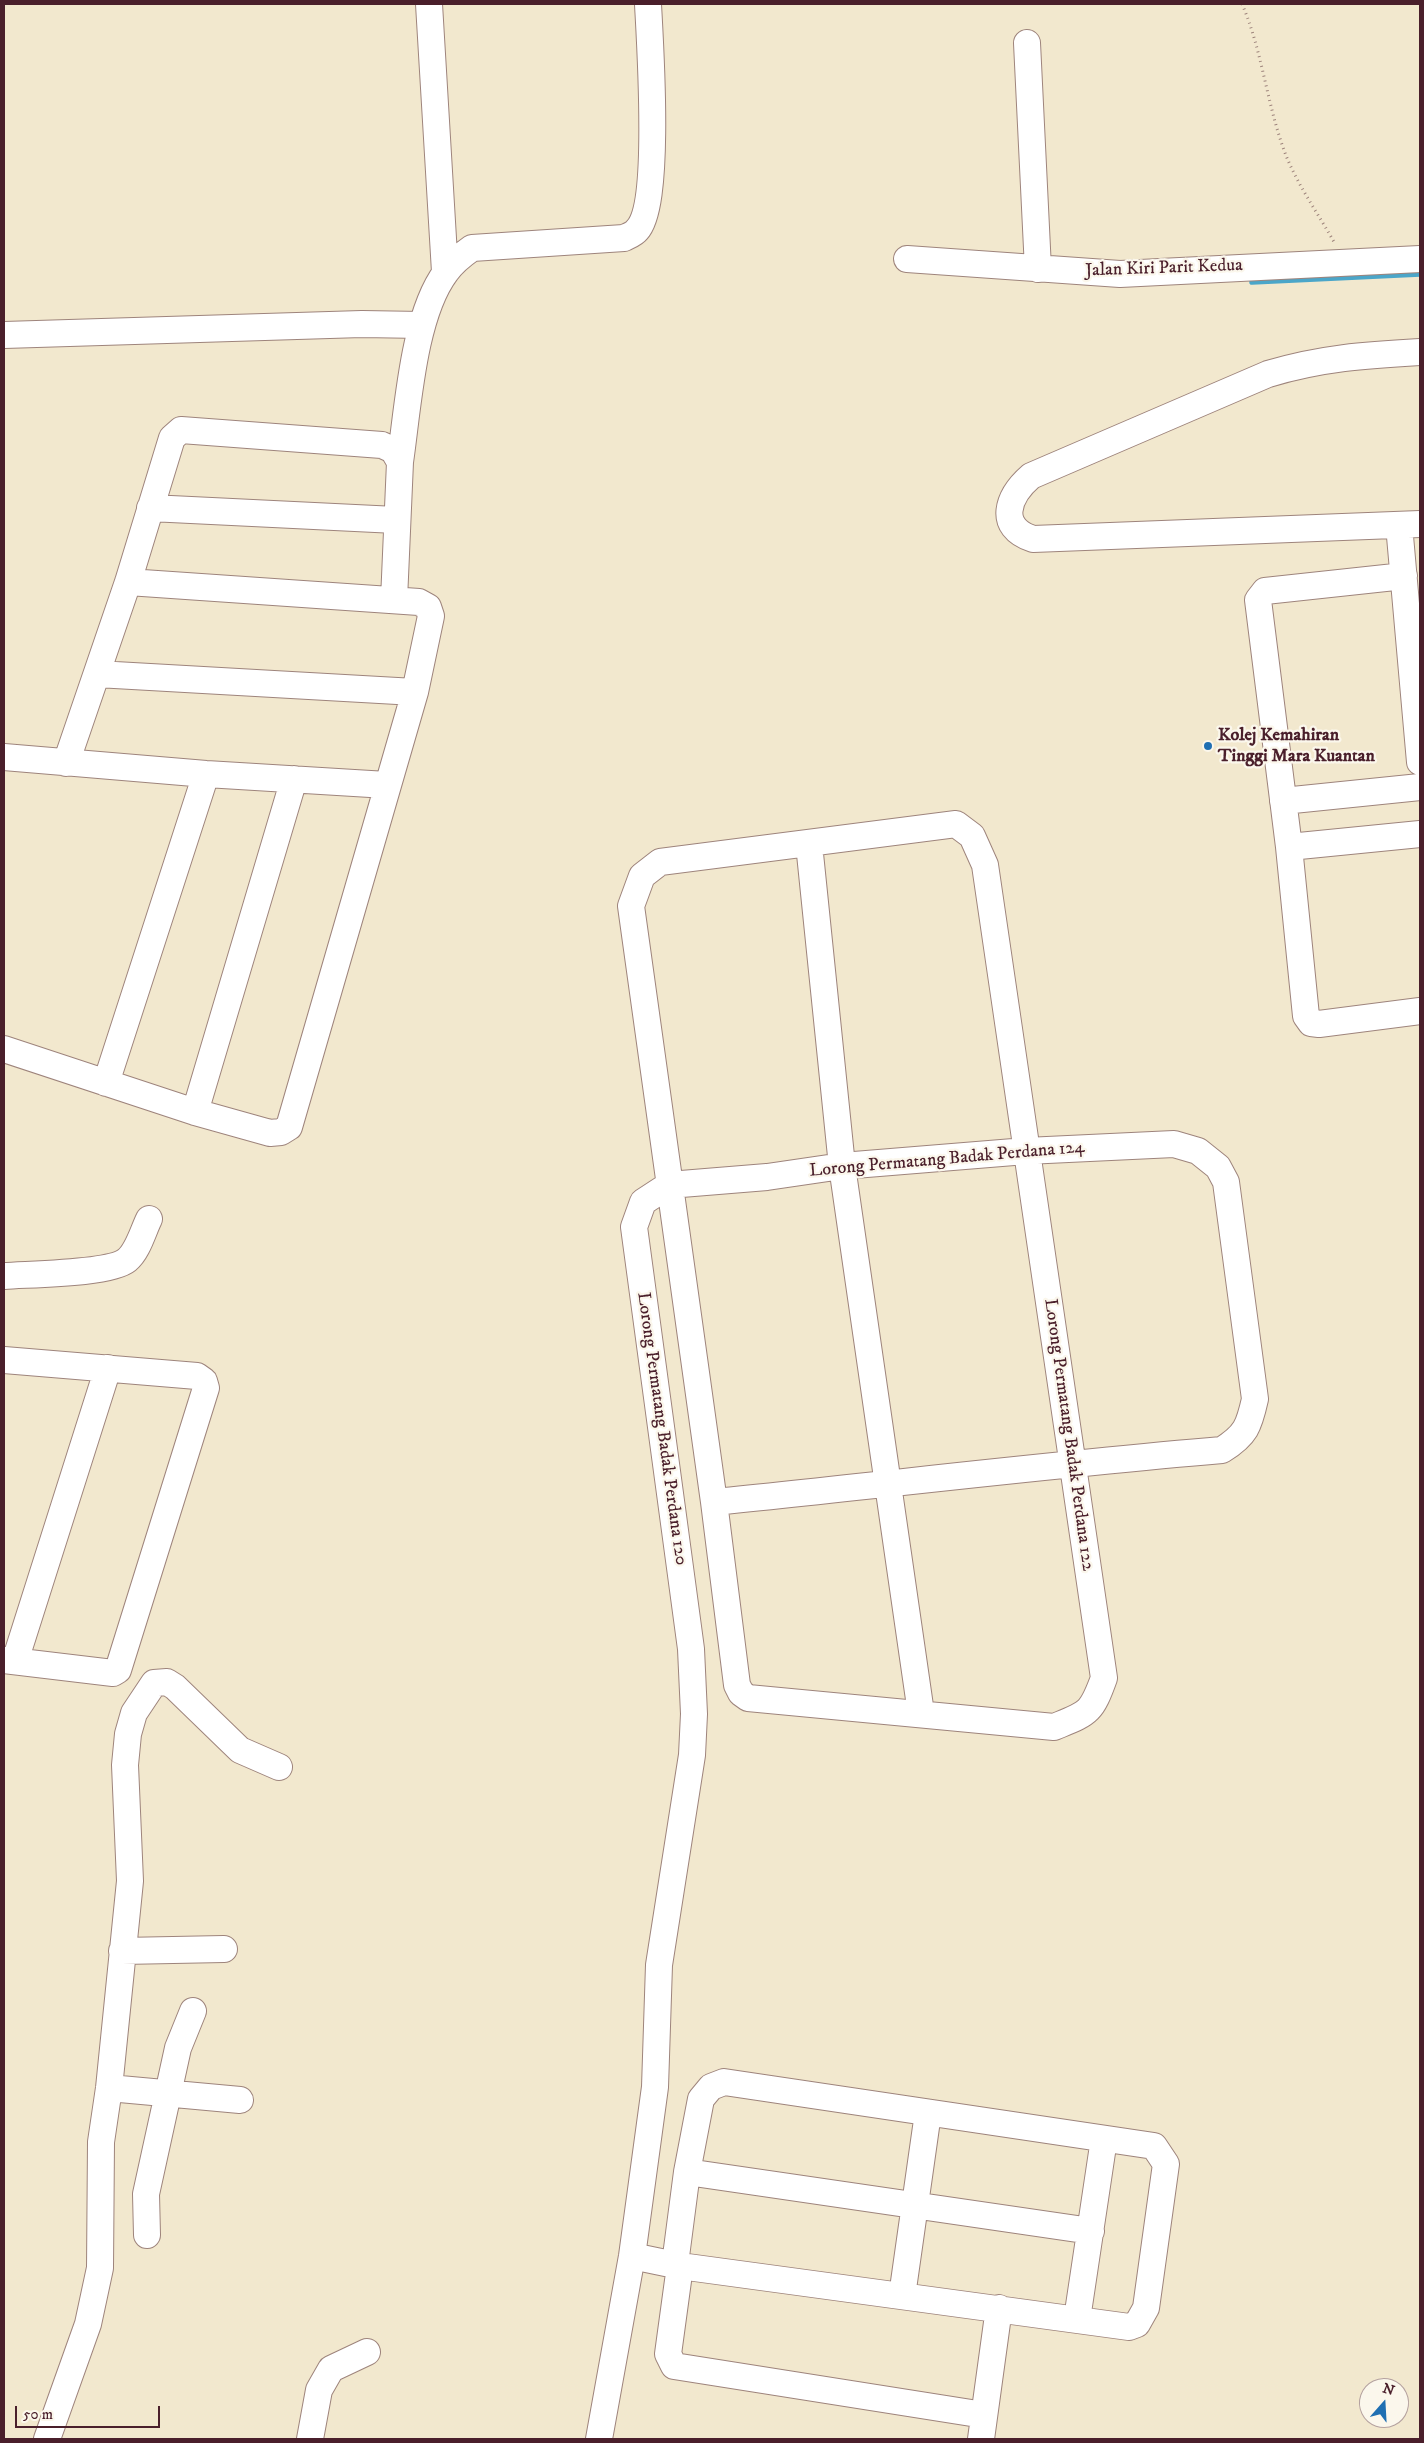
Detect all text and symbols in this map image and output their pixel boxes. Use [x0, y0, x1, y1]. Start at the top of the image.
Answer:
street label: Jalan Kiri Parit Kedua [1085, 255, 1243, 283]
place label: Kolej Kemahiran Tinggi Mara Kuantan [1218, 725, 1375, 768]
marker: Kolej Kemahiran Tinggi Mara Kuantan [1202, 740, 1214, 752]
street label: Lorong Permatang Badak Perdana 124 [808, 1137, 1086, 1183]
street label: Lorong Permatang Badak Perdana 120 [631, 1291, 691, 1567]
street label: Lorong Permatang Badak Perdana 122 [1038, 1297, 1098, 1573]
north arrow [1359, 2378, 1409, 2428]
text: N [1380, 2379, 1397, 2400]
scale bar [18, 2396, 162, 2428]
text: 50 m [23, 2405, 53, 2424]

